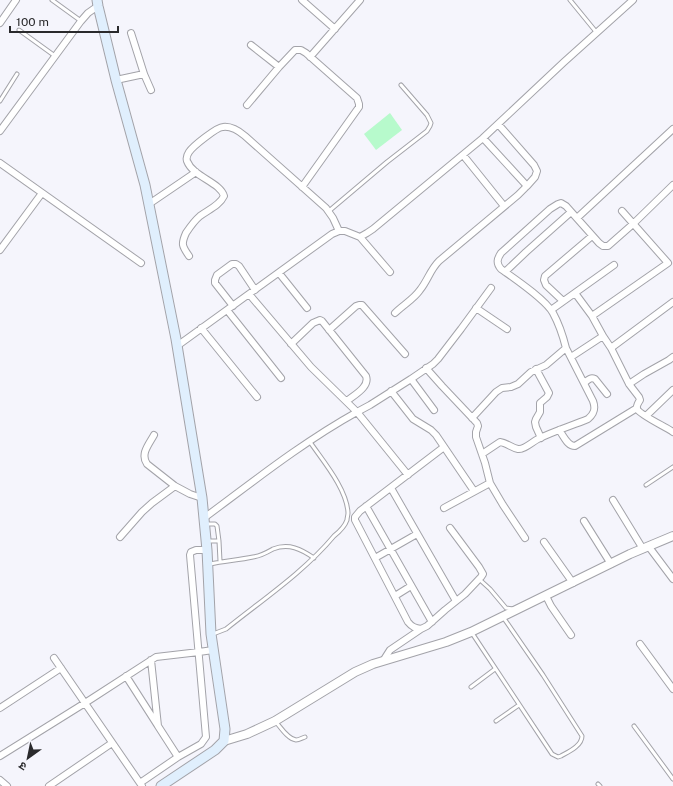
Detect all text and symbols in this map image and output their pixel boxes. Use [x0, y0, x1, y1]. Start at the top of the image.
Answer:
scale bar [10, 8, 118, 34]
text: 100 m [16, 15, 49, 29]
north arrow [8, 738, 48, 778]
text: उ [16, 759, 29, 773]

